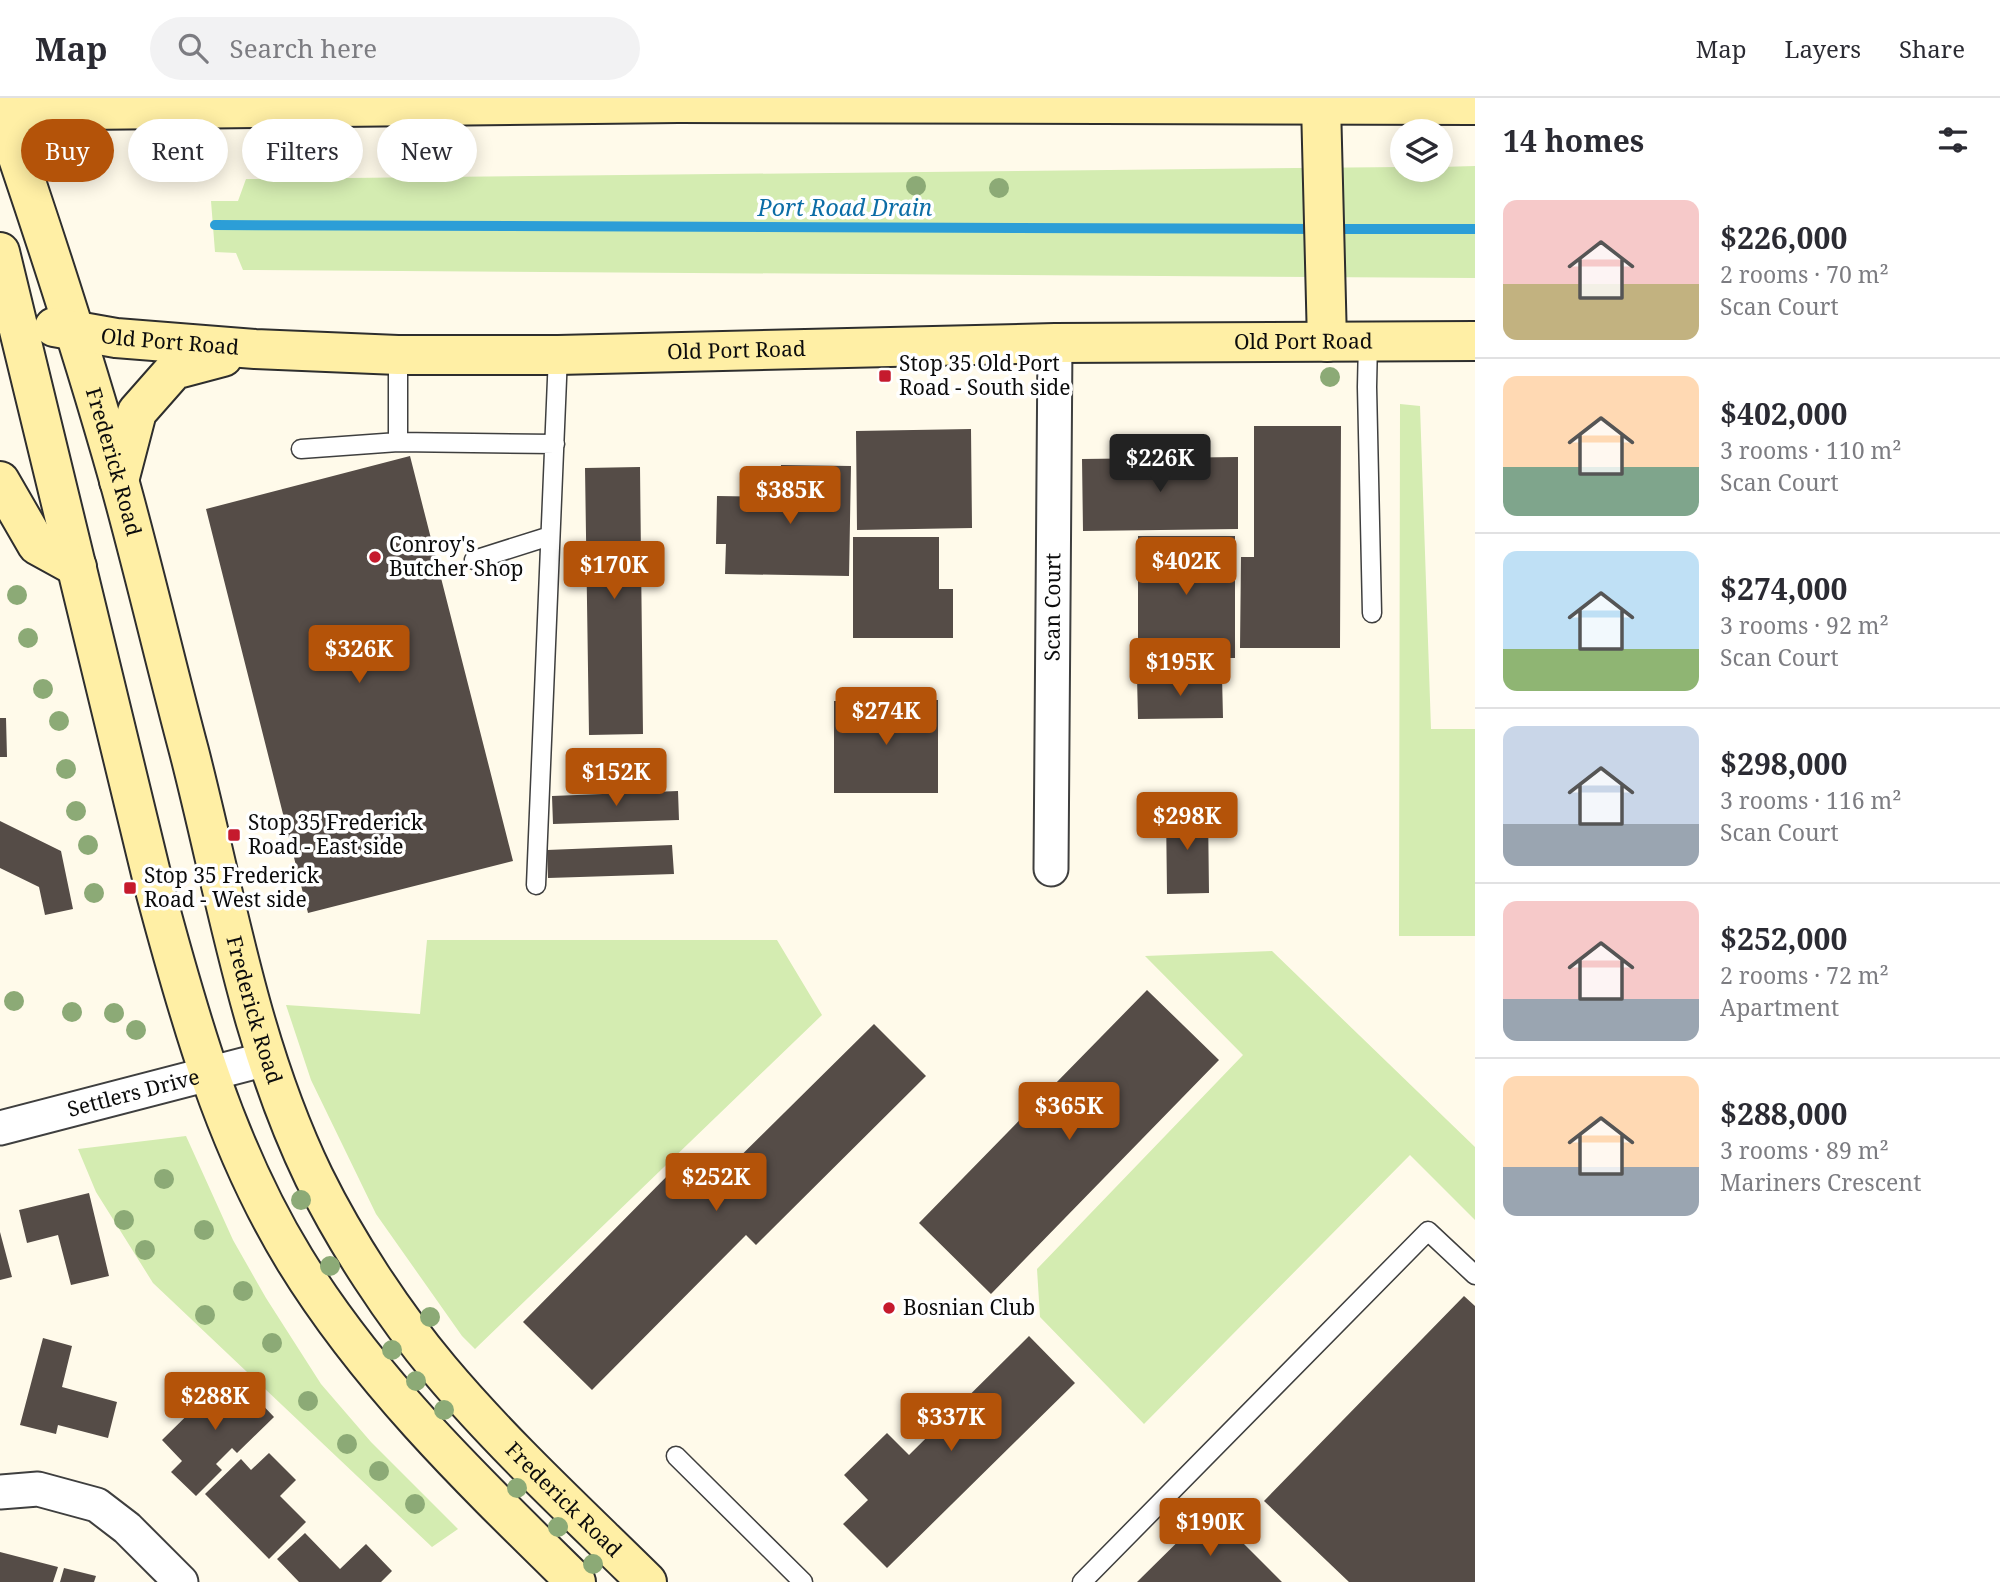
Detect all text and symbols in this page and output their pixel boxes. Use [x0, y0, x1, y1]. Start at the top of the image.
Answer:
search box [150, 17, 640, 80]
text: Map [35, 26, 108, 71]
icon: search [174, 29, 212, 67]
text: Search here [230, 30, 377, 66]
text: Map [1696, 32, 1747, 65]
text: Layers [1785, 32, 1861, 65]
text: Share [1899, 32, 1965, 65]
chip: Buy [21, 119, 114, 182]
chip: Rent [128, 119, 228, 182]
chip: Filters [242, 119, 363, 182]
chip: New [377, 119, 477, 182]
map controls [1390, 119, 1453, 182]
button: layers [1390, 119, 1453, 182]
text: 14 homes [1503, 120, 1644, 161]
icon: filters [1934, 121, 1972, 159]
water label: Port Road Drain [757, 191, 933, 223]
text: $226,000 [1720, 217, 1847, 258]
icon: home [1559, 228, 1643, 312]
text: 2 rooms · 70 m² [1720, 258, 1889, 290]
text: Scan Court [1720, 290, 1839, 322]
street label: Old Port Road [99, 321, 240, 361]
street label: Old Port Road [1234, 326, 1373, 355]
street label: Old Port Road [667, 334, 806, 365]
place label: Stop 35 Old Port Road - South side [899, 349, 1070, 401]
marker: Stop 35 Old Port Road - South side [877, 368, 893, 384]
street label: Frederick Road [80, 384, 148, 539]
text: $402,000 [1720, 393, 1847, 434]
icon: home [1559, 404, 1643, 488]
pin: $226K [1111, 434, 1209, 494]
text: 3 rooms · 110 m² [1720, 434, 1902, 466]
text: $226K [1126, 441, 1194, 473]
pin: $385K [741, 466, 839, 526]
text: Scan Court [1720, 466, 1839, 498]
text: $385K [756, 473, 824, 505]
place label: Conroy's Butcher Shop [389, 530, 523, 582]
pin: $402K [1137, 538, 1235, 597]
pin: $170K [565, 542, 663, 601]
text: $402K [1152, 544, 1220, 576]
text: $170K [580, 548, 648, 580]
marker: Conroy's Butcher Shop [367, 549, 383, 565]
street label: Scan Court [1038, 553, 1066, 661]
text: $274,000 [1720, 568, 1847, 609]
icon: home [1559, 579, 1643, 663]
text: 3 rooms · 92 m² [1720, 609, 1889, 641]
pin: $326K [310, 626, 408, 685]
text: $326K [325, 632, 393, 664]
pin: $195K [1131, 638, 1229, 698]
text: Scan Court [1720, 641, 1839, 673]
text: $195K [1146, 645, 1214, 677]
pin: $274K [837, 688, 935, 747]
text: $274K [852, 694, 920, 726]
text: $298,000 [1720, 743, 1847, 784]
pin: $152K [567, 748, 665, 808]
icon: home [1559, 754, 1643, 838]
text: $152K [582, 755, 650, 787]
text: 3 rooms · 116 m² [1720, 784, 1902, 816]
pin: $298K [1138, 792, 1236, 852]
text: $298K [1153, 799, 1221, 831]
place label: Stop 35 Frederick Road - East side [248, 808, 424, 860]
text: Scan Court [1720, 816, 1839, 848]
marker: Stop 35 Frederick Road - East side [226, 827, 242, 843]
place label: Stop 35 Frederick Road - West side [144, 861, 320, 913]
marker: Stop 35 Frederick Road - West side [122, 880, 138, 896]
text: $252,000 [1720, 918, 1847, 959]
icon: home [1559, 929, 1643, 1013]
street label: Frederick Road [220, 933, 290, 1088]
text: 2 rooms · 72 m² [1720, 959, 1889, 991]
text: Apartment [1720, 991, 1839, 1023]
street label: Settlers Drive [64, 1062, 202, 1123]
pin: $365K [1020, 1082, 1118, 1142]
text: $365K [1035, 1089, 1103, 1121]
text: $288,000 [1720, 1093, 1847, 1134]
icon: home [1559, 1104, 1643, 1188]
text: 3 rooms · 89 m² [1720, 1134, 1889, 1166]
pin: $252K [667, 1154, 765, 1213]
text: $252K [682, 1160, 750, 1192]
text: Mariners Crescent [1720, 1166, 1921, 1198]
place label: Bosnian Club [903, 1293, 1035, 1321]
marker: Bosnian Club [881, 1300, 897, 1316]
pin: $288K [166, 1372, 264, 1432]
text: $288K [181, 1379, 249, 1411]
pin: $337K [902, 1394, 1000, 1453]
text: $337K [917, 1400, 985, 1432]
street label: Frederick Road [500, 1435, 628, 1563]
pin: $190K [1161, 1498, 1259, 1558]
text: $190K [1176, 1505, 1244, 1537]

